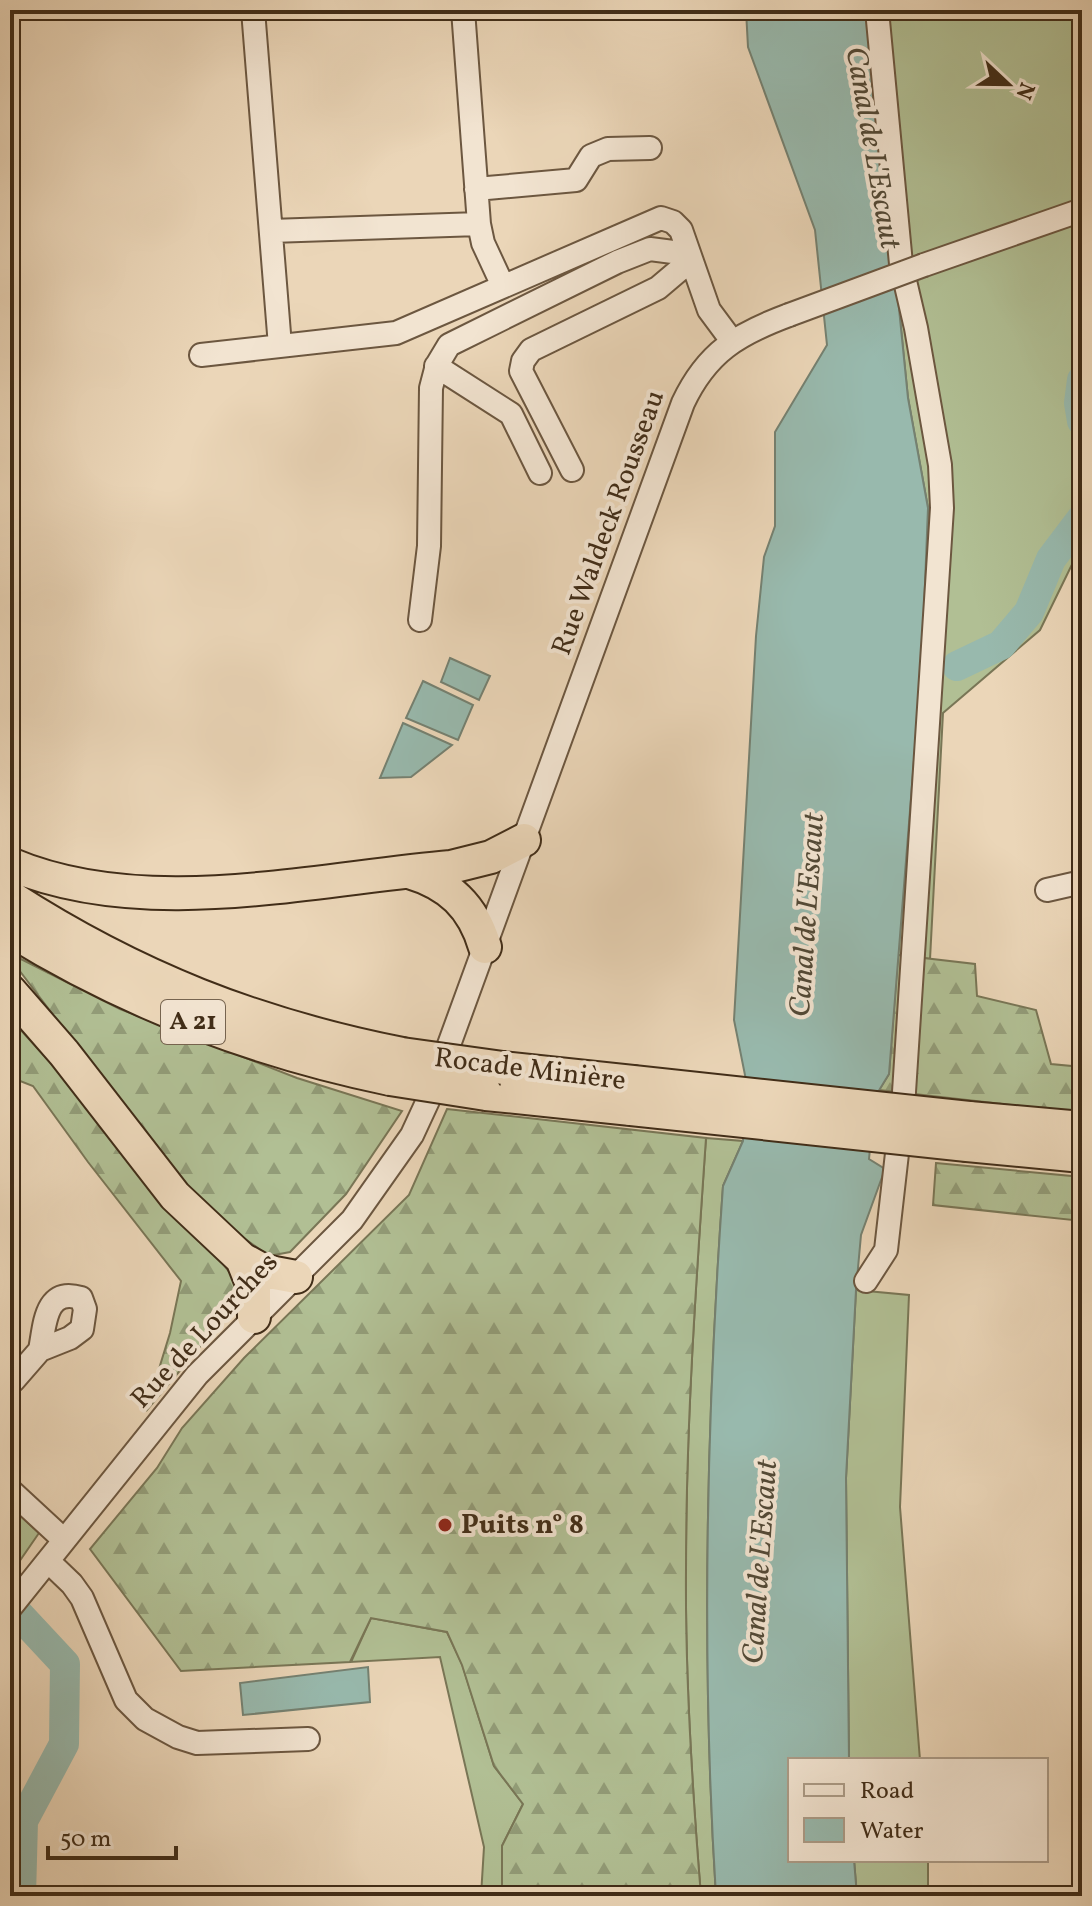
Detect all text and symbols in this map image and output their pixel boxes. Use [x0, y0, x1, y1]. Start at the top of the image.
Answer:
water label: Canal de L'Escaut [834, 44, 911, 254]
north arrow [968, 44, 1048, 124]
text: N [1007, 77, 1042, 104]
street label: Rue Waldeck Rousseau [543, 385, 675, 661]
water label: Canal de L'Escaut [780, 810, 836, 1018]
road number: A 21 [161, 1000, 225, 1044]
street label: Rocade Minière [432, 1039, 628, 1101]
street label: Rue de Lourches [122, 1244, 288, 1418]
water label: Canal de L'Escaut [733, 1457, 789, 1665]
place label: Puits n° 8 [461, 1506, 584, 1545]
marker: Puits n° 8 [436, 1516, 454, 1534]
legend [788, 1758, 1048, 1862]
text: Road [860, 1775, 914, 1809]
scale bar [48, 1810, 176, 1860]
text: Water [860, 1815, 924, 1849]
text: 50 m [60, 1823, 112, 1857]

